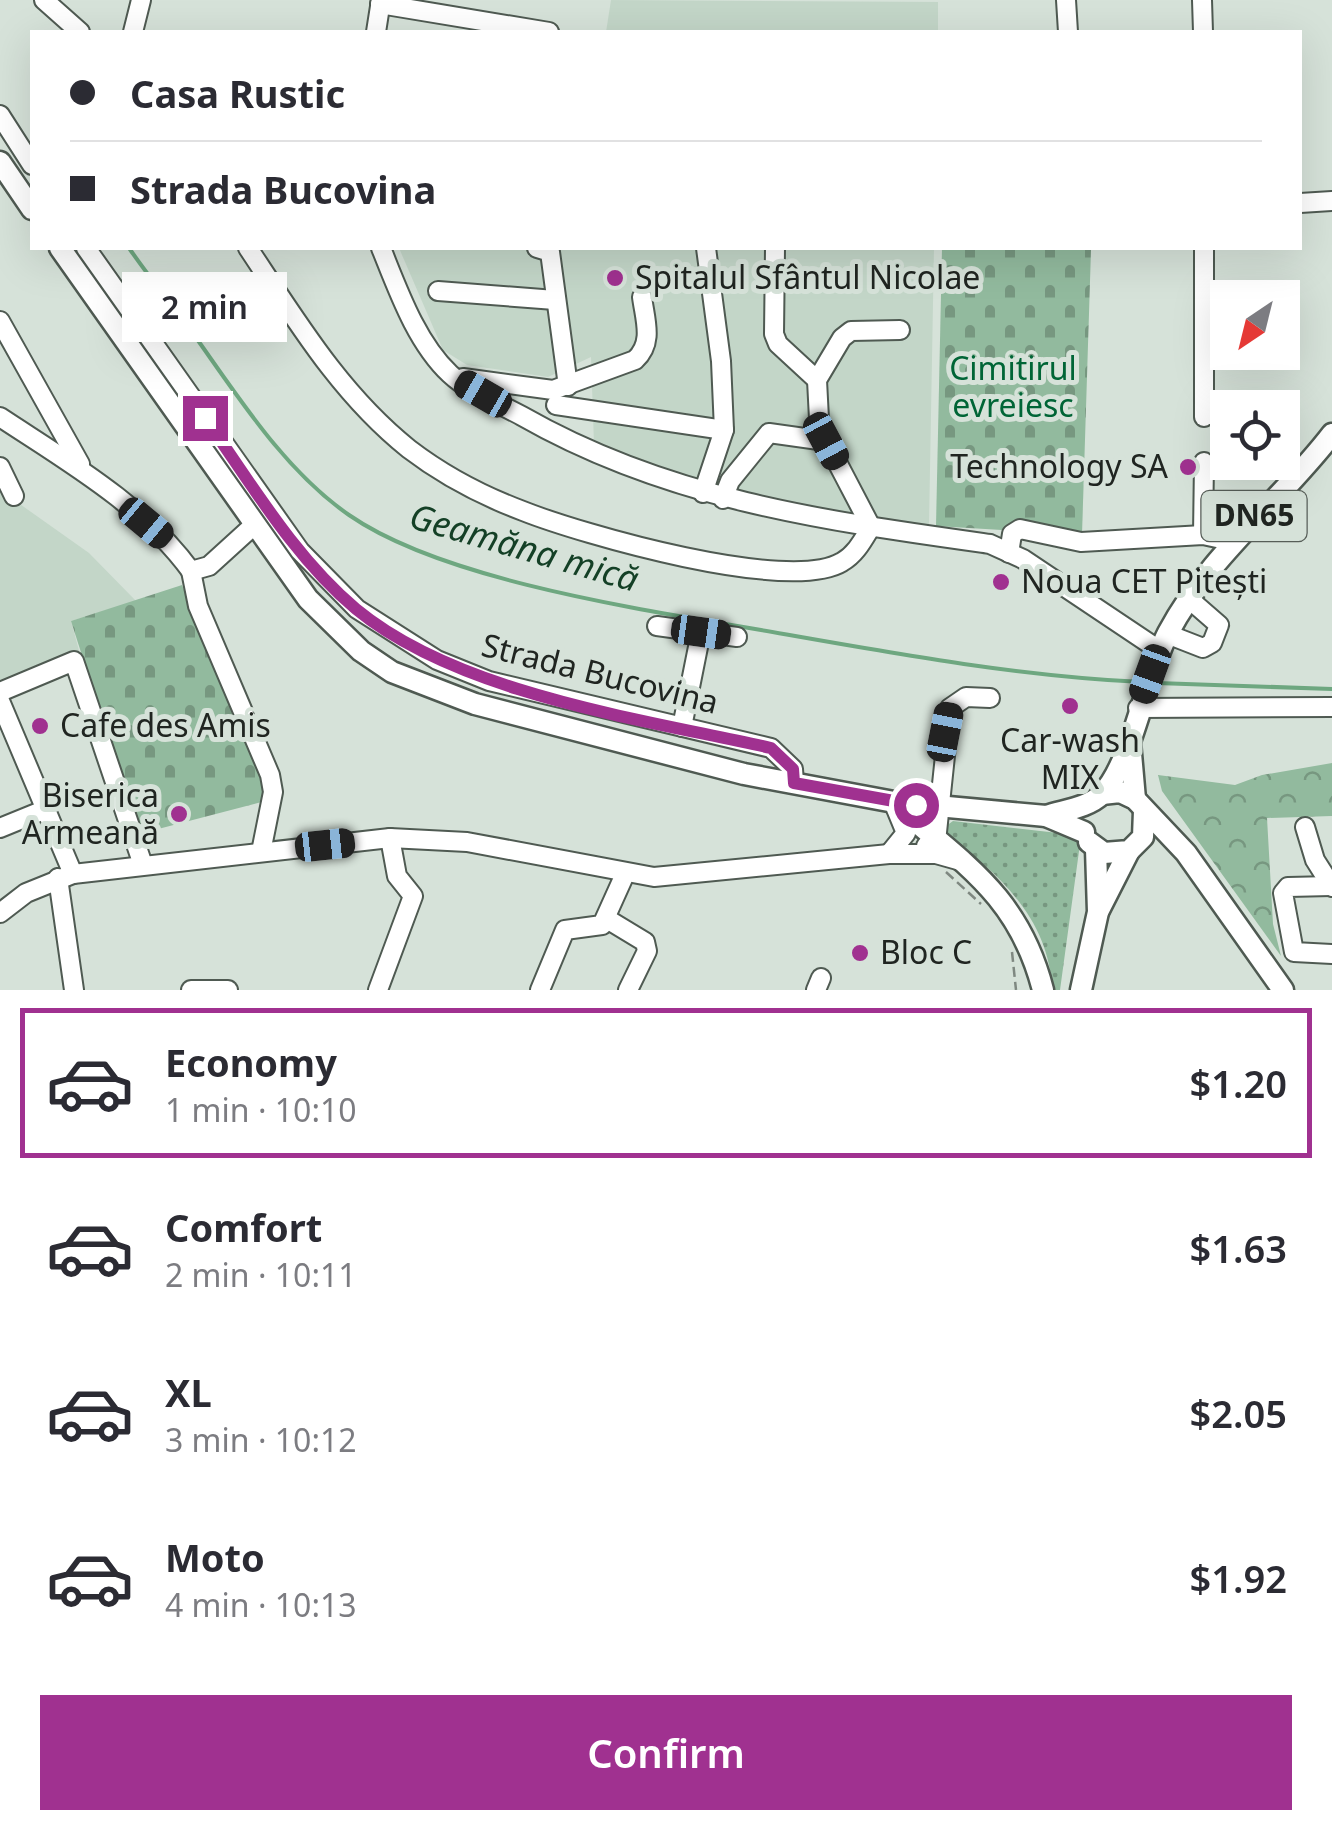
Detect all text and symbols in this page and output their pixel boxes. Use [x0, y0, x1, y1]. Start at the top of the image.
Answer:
text: Casa Rustic [130, 67, 345, 119]
text: Strada Bucovina [130, 163, 436, 215]
place label: Spitalul Sfântul Nicolae [635, 255, 980, 298]
marker: Spitalul Sfântul Nicolae [604, 267, 626, 289]
callout: 2 min [122, 273, 288, 343]
north arrow [1210, 280, 1300, 370]
map controls [1210, 280, 1300, 480]
text: 2 min [161, 285, 248, 328]
park label: Cimitirul evreiesc [949, 346, 1077, 426]
car [450, 366, 516, 422]
button: locate [1210, 390, 1300, 480]
route end [183, 396, 228, 441]
car [799, 407, 853, 475]
place label: Technology SA [950, 444, 1169, 487]
marker: Technology SA [1177, 456, 1199, 478]
water label: Geamăna mică [404, 491, 645, 602]
road number: DN65 [1202, 491, 1306, 541]
car [113, 492, 179, 554]
place label: Noua CET Pitești [1021, 559, 1267, 602]
marker: Noua CET Pitești [990, 571, 1012, 593]
car [669, 613, 733, 651]
street label: Strada Bucovina [478, 622, 723, 723]
car [1126, 641, 1174, 707]
marker: Car-wash MIX [1059, 695, 1081, 717]
car [925, 700, 965, 764]
place label: Cafe des Amis [60, 703, 271, 746]
marker: Cafe des Amis [29, 715, 51, 737]
place label: Car-wash MIX [1000, 718, 1140, 798]
place label: Biserica Armeană [22, 773, 159, 853]
route start [894, 783, 939, 828]
marker: Biserica Armeană [168, 803, 190, 825]
car [294, 827, 356, 863]
place label: Bloc C [880, 930, 972, 973]
marker: Bloc C [849, 942, 871, 964]
text: Economy [165, 1036, 337, 1088]
icon: car [45, 1038, 135, 1128]
text: $1.20 [1190, 1057, 1287, 1109]
text: 1 min · 10:10 [165, 1088, 357, 1131]
text: Comfort [165, 1201, 322, 1253]
icon: car [45, 1203, 135, 1293]
text: $1.63 [1190, 1222, 1287, 1274]
text: 2 min · 10:11 [165, 1253, 357, 1296]
text: XL [165, 1366, 212, 1418]
icon: car [45, 1368, 135, 1458]
text: $2.05 [1190, 1387, 1287, 1439]
text: 3 min · 10:12 [165, 1418, 357, 1461]
text: Moto [165, 1531, 265, 1583]
icon: car [45, 1533, 135, 1623]
text: $1.92 [1190, 1552, 1287, 1604]
text: 4 min · 10:13 [165, 1583, 357, 1626]
button: Confirm [40, 1695, 1292, 1810]

